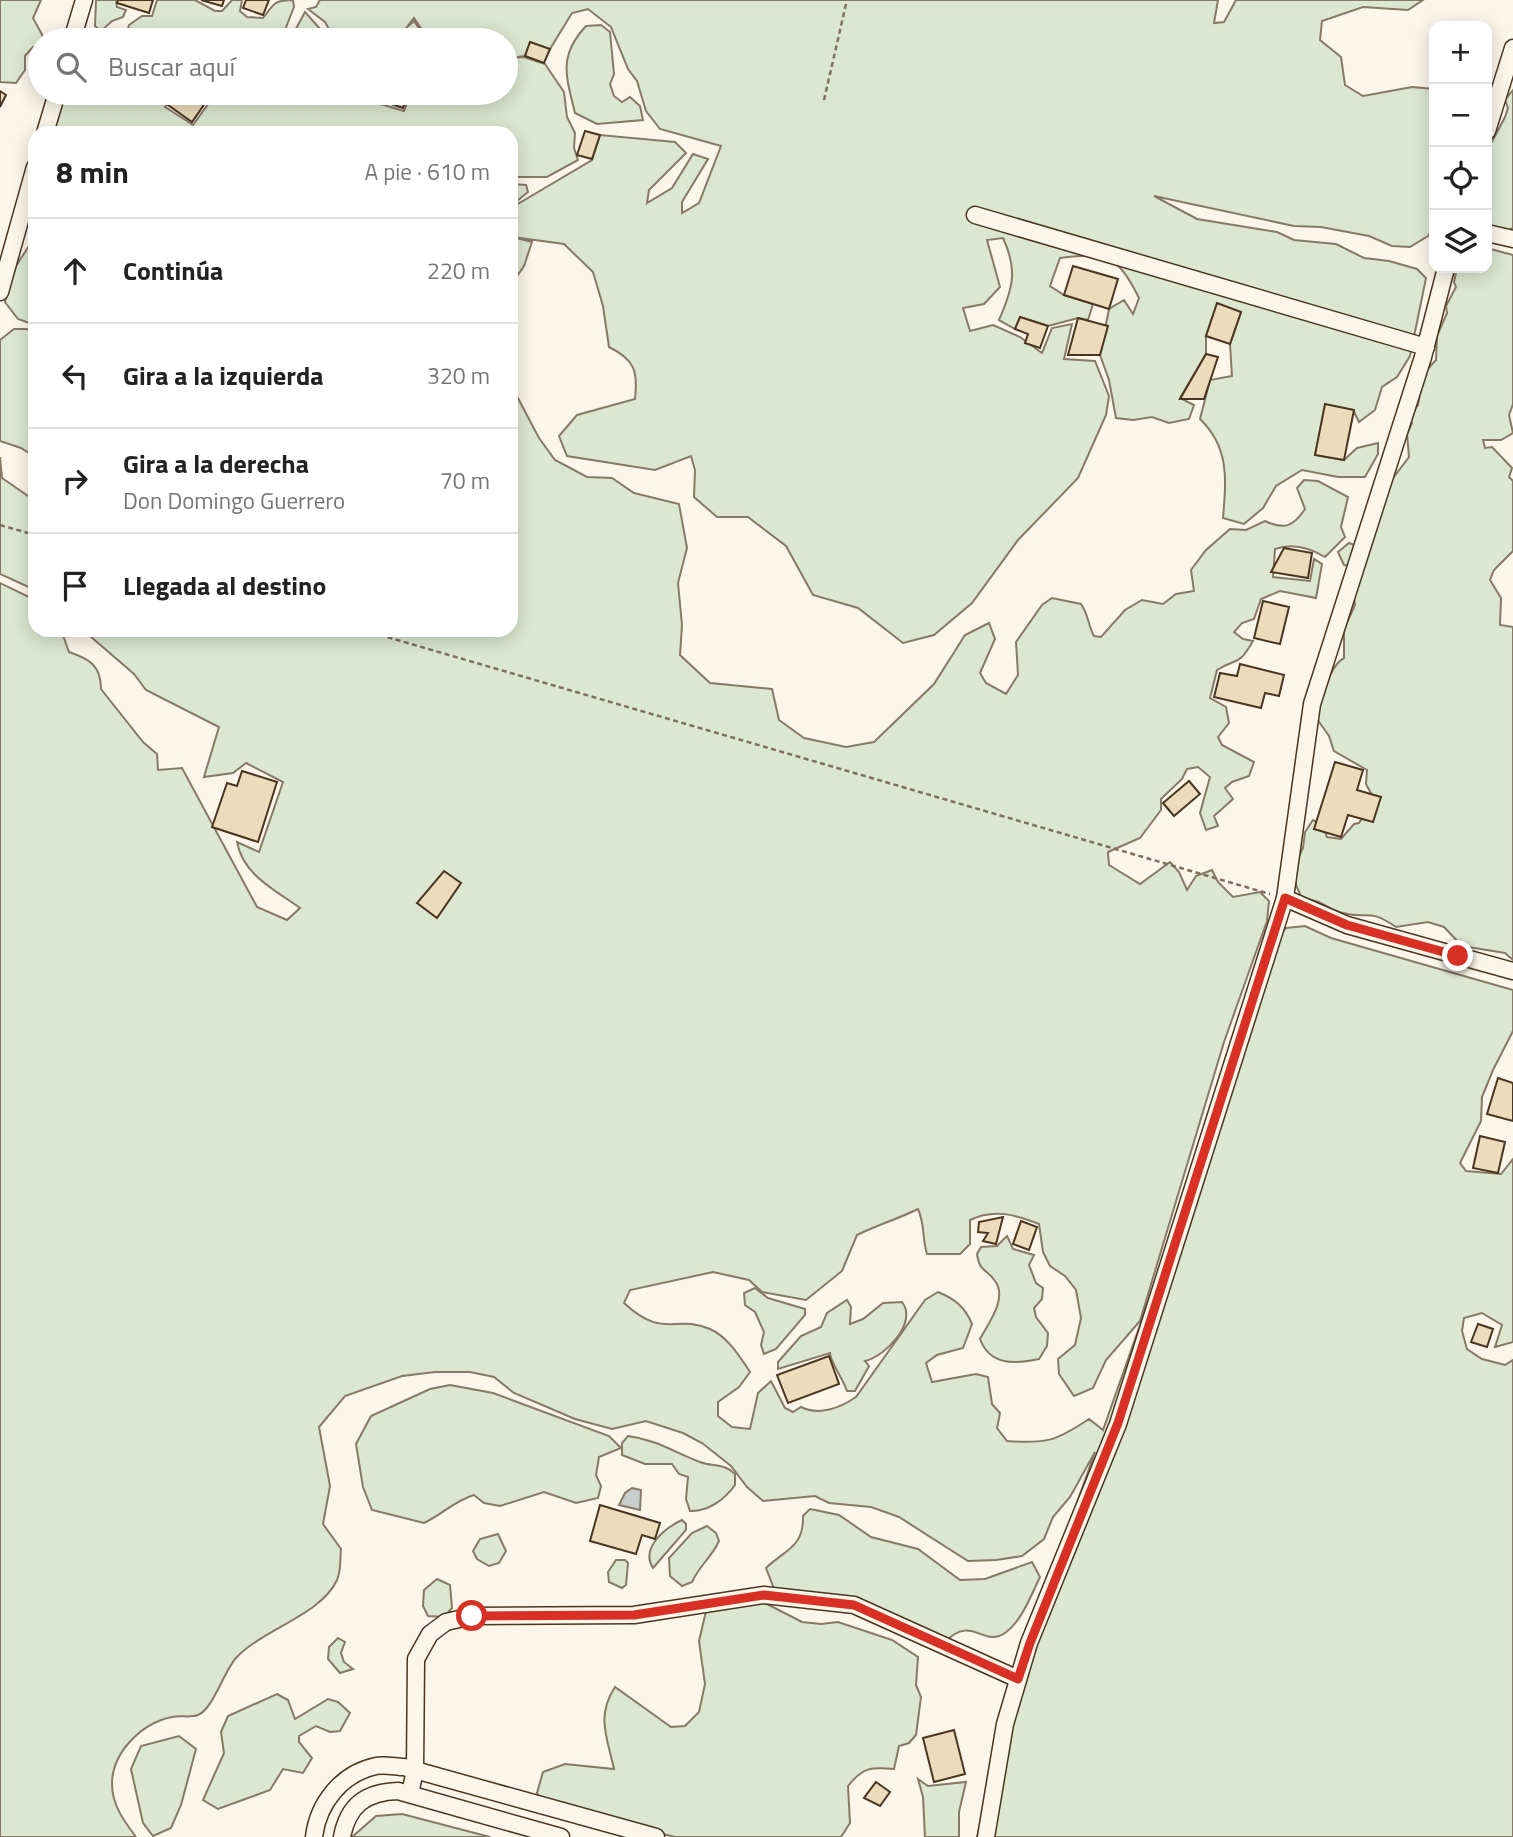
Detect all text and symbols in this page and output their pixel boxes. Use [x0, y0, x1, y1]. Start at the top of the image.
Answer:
map controls [1429, 21, 1492, 273]
button: + [1429, 21, 1492, 84]
search box [28, 28, 518, 105]
text: Buscar aquí [108, 47, 235, 86]
icon: search [52, 48, 90, 86]
button: − [1429, 84, 1492, 147]
button: locate [1429, 147, 1492, 210]
text: 8 min [56, 149, 129, 195]
text: A pie · 610 m [364, 154, 490, 189]
button: layers [1429, 210, 1492, 273]
text: Continúa [123, 251, 223, 290]
icon: ahead [56, 252, 94, 290]
text: 220 m [427, 253, 490, 288]
text: Gira a la izquierda [123, 356, 324, 395]
icon: left [56, 357, 94, 395]
text: 320 m [427, 358, 490, 393]
text: Gira a la derecha [123, 444, 309, 483]
icon: right [56, 462, 94, 500]
text: 70 m [440, 463, 490, 498]
text: Don Domingo Guerrero [123, 483, 345, 518]
text: Llegada al destino [123, 566, 326, 605]
icon: arrive [56, 567, 94, 605]
route end [1442, 940, 1473, 971]
route start [456, 1600, 487, 1631]

